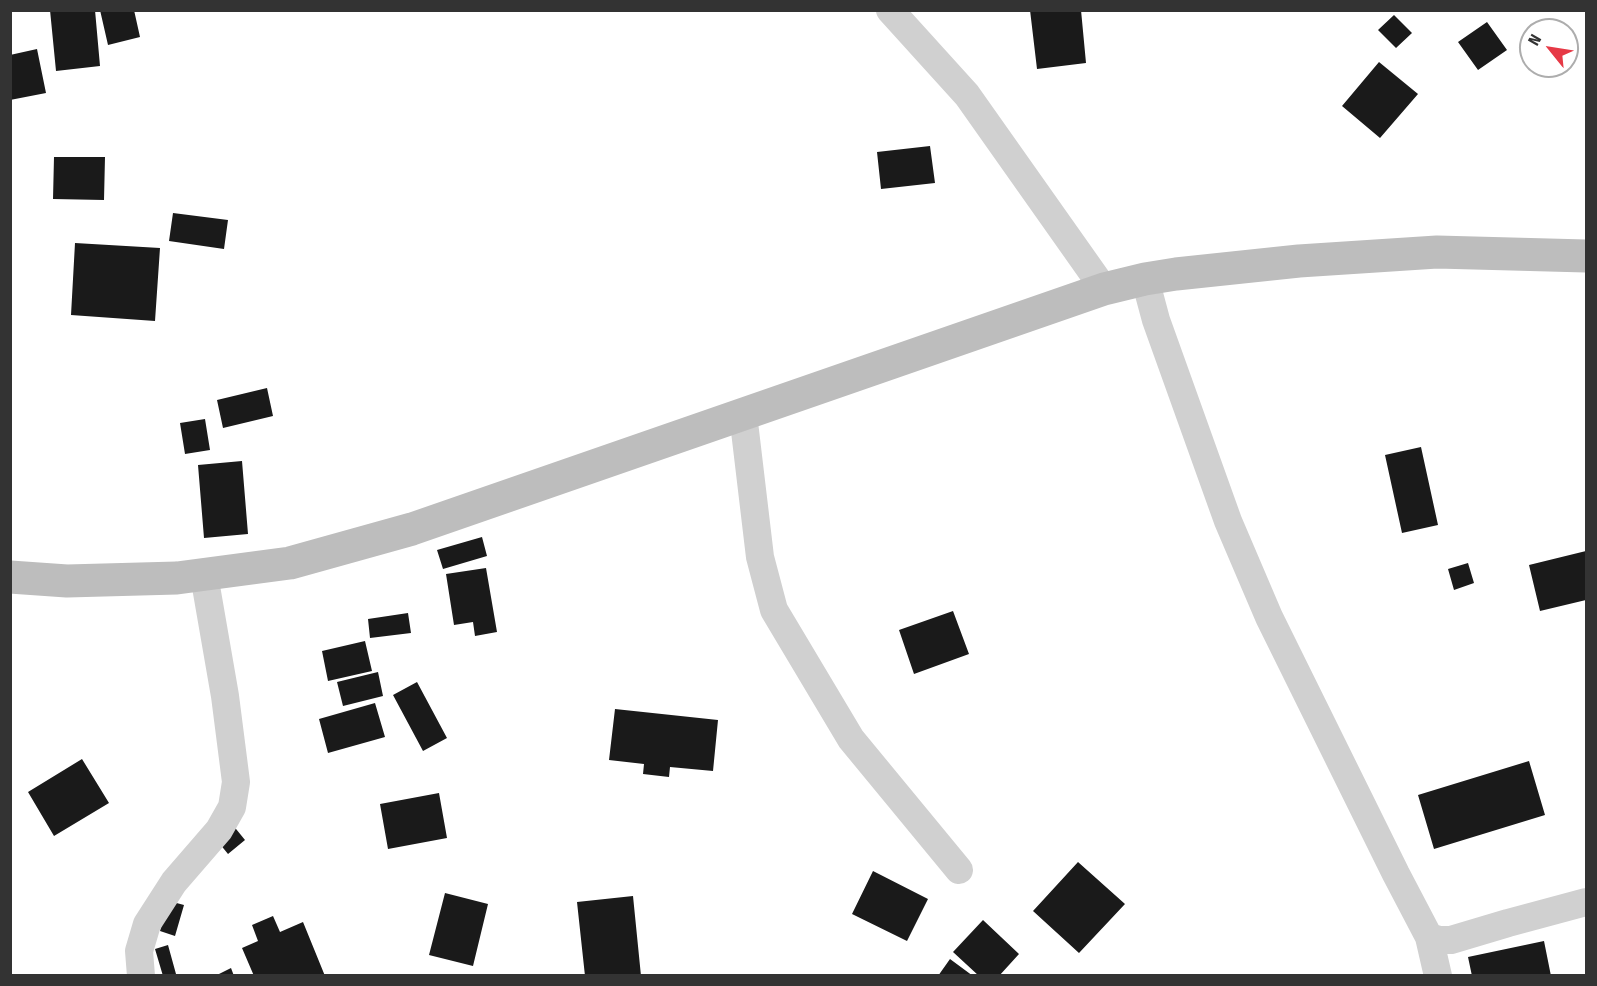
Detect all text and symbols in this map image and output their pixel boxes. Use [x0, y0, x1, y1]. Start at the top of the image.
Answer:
north arrow [1519, 18, 1579, 78]
text: N [1524, 31, 1545, 49]

